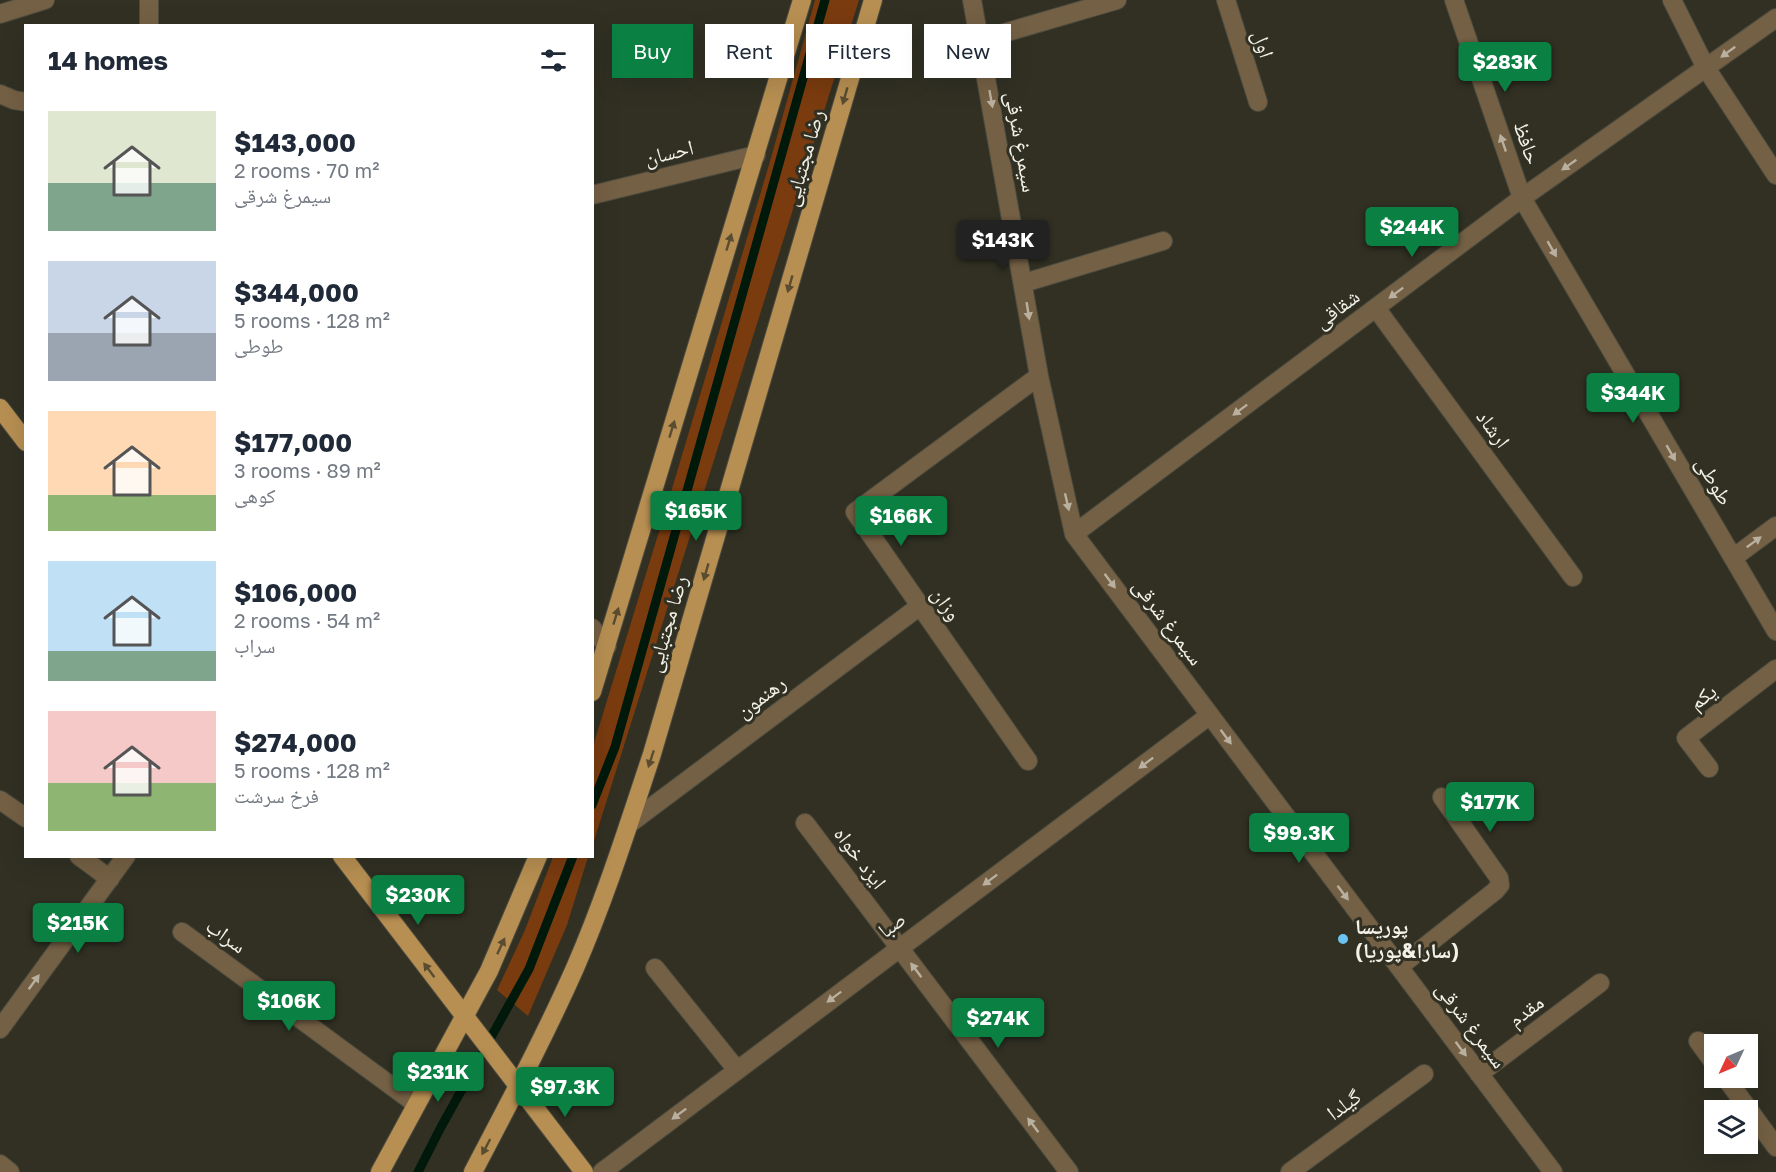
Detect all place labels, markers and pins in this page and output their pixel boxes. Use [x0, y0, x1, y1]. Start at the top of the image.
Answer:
pin: $283K [1463, 42, 1547, 93]
pin: $244K [1370, 207, 1454, 258]
pin: $143K [961, 220, 1045, 271]
pin: $344K [1591, 373, 1675, 424]
pin: $165K [654, 491, 738, 542]
pin: $166K [859, 496, 943, 547]
pin: $177K [1448, 782, 1532, 833]
pin: $99.3K [1250, 813, 1348, 864]
pin: $230K [376, 875, 460, 926]
pin: $215K [36, 903, 120, 954]
place label: پوریسا (سارا&پوریا) [1355, 913, 1459, 963]
marker: پوریسا (سارا&پوریا) [1336, 932, 1350, 946]
pin: $106K [247, 981, 331, 1032]
pin: $274K [956, 998, 1040, 1049]
pin: $231K [396, 1052, 480, 1103]
pin: $97.3K [516, 1067, 614, 1118]

